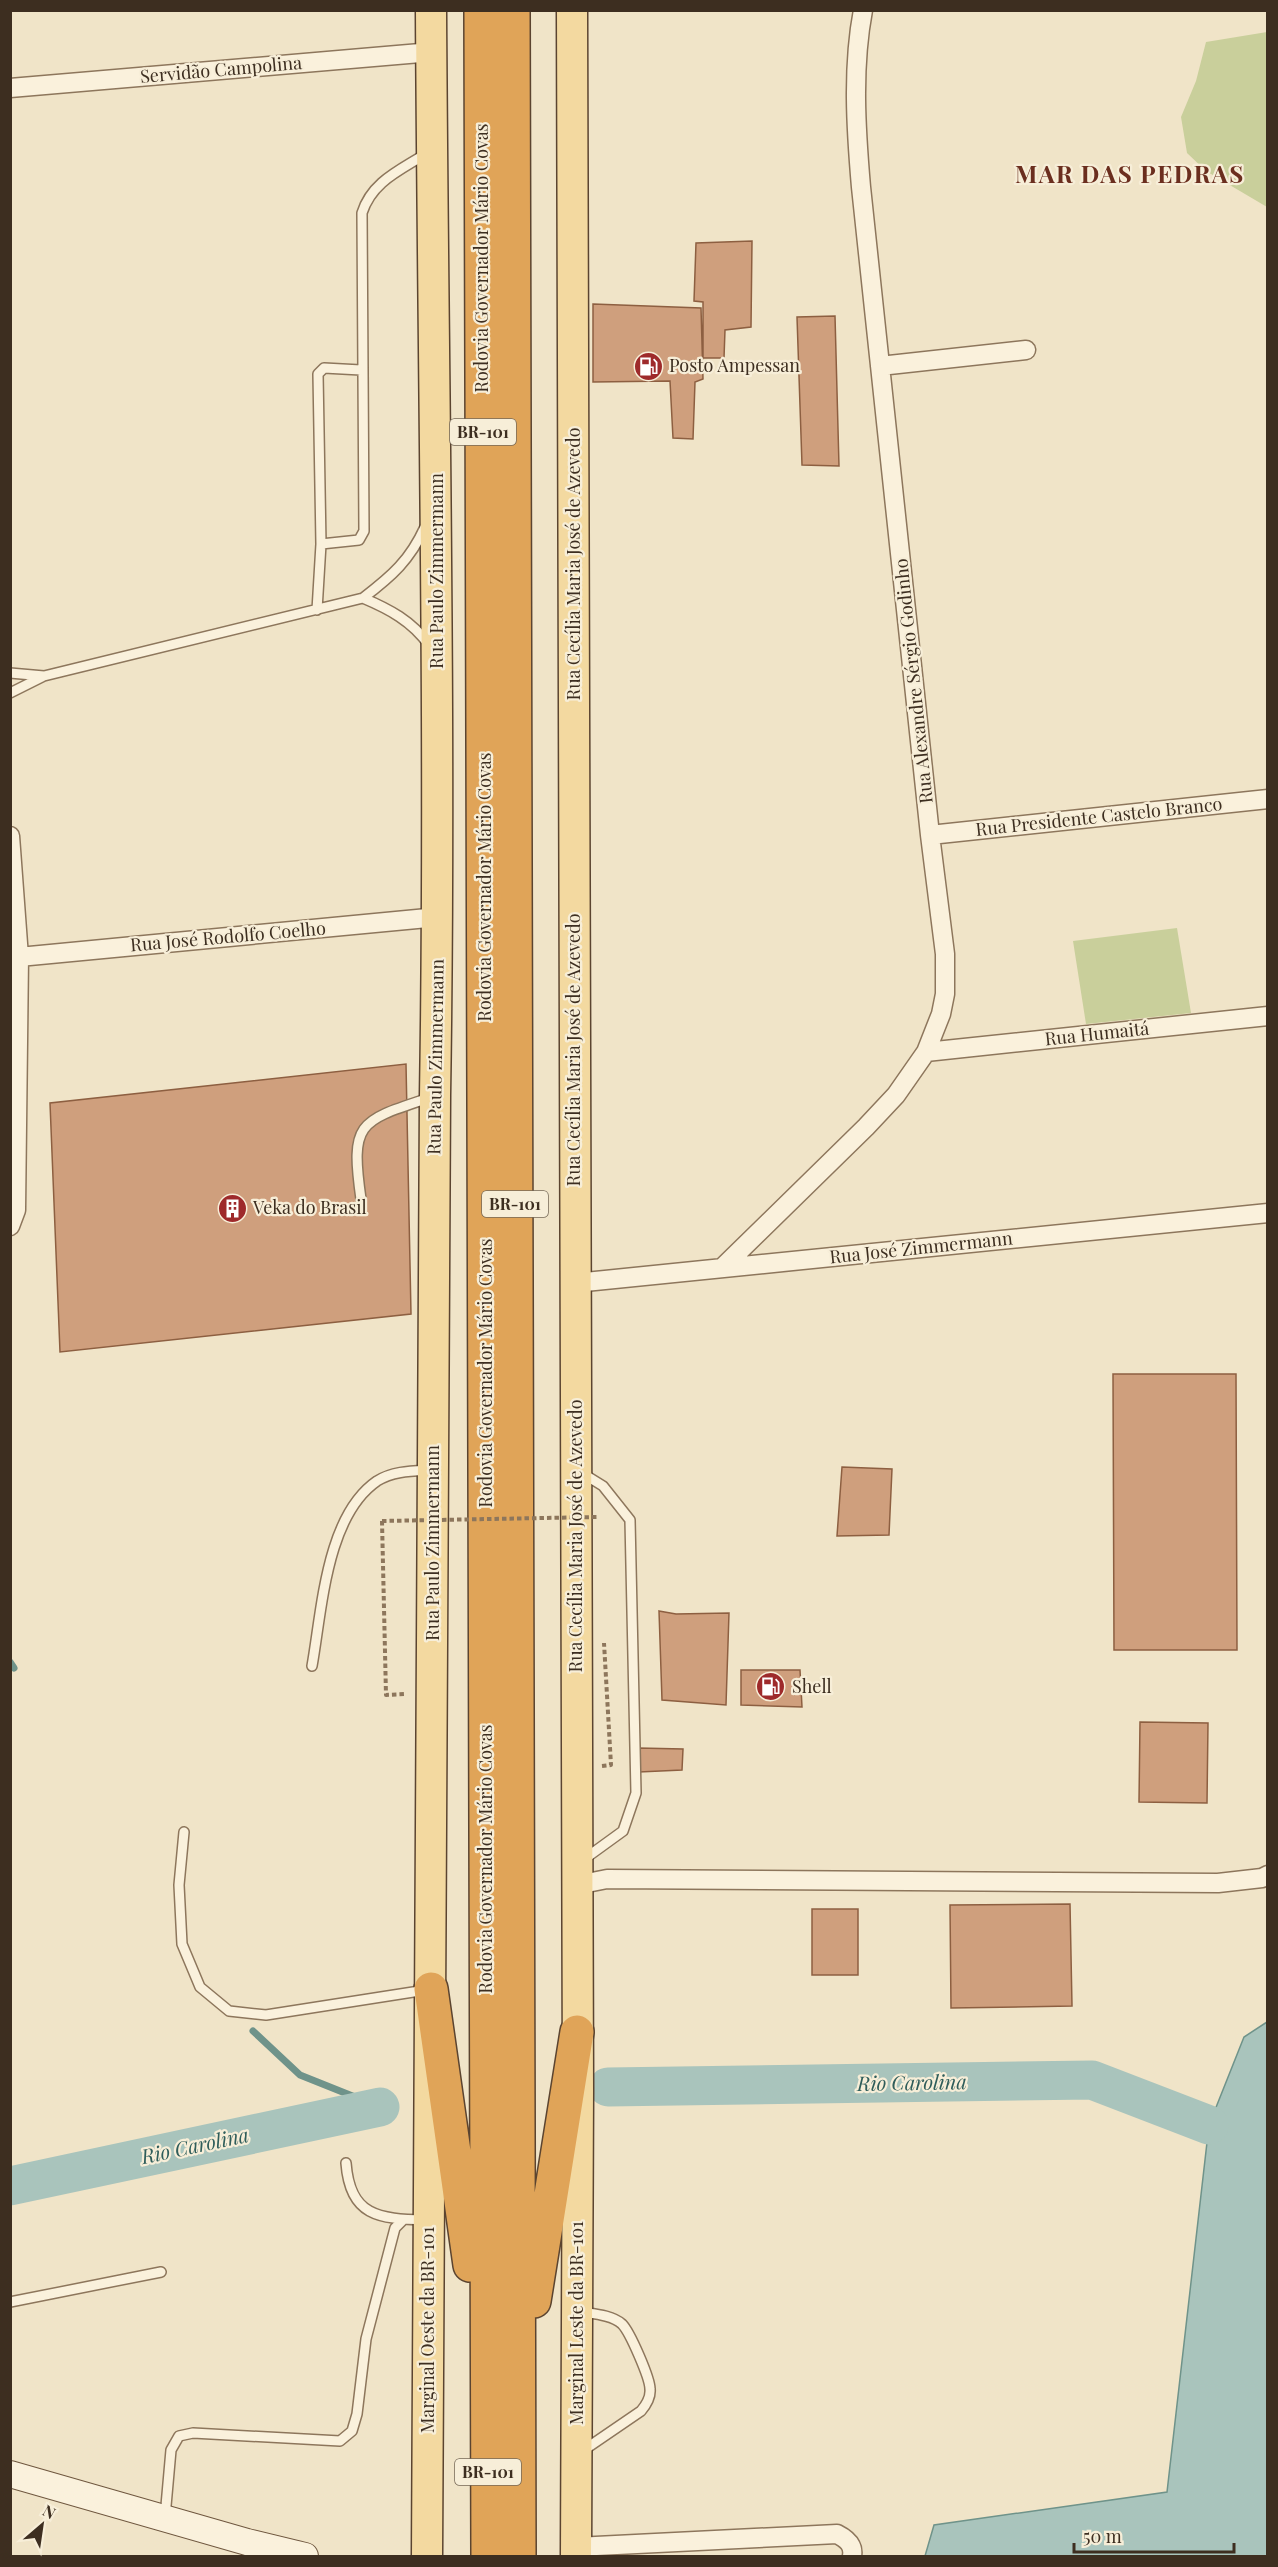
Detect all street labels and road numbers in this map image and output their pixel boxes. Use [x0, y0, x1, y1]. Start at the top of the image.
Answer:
street label: Servidão Campolina [139, 50, 303, 88]
street label: Rodovia Governador Mário Covas [469, 123, 493, 393]
road number: BR-101 [450, 419, 516, 445]
street label: Rua Cecília Maria José de Azevedo [561, 427, 585, 701]
street label: Rua Paulo Zimmermann [424, 473, 448, 669]
street label: Rua Alexandre Sérgio Godinho [888, 557, 938, 805]
street label: Rodovia Governador Mário Covas [472, 752, 496, 1022]
street label: Rua Presidente Castelo Branco [974, 791, 1224, 841]
street label: Rua Cecília Maria José de Azevedo [561, 913, 585, 1187]
street label: Rua José Rodolfo Coelho [129, 915, 327, 957]
street label: Rua Paulo Zimmermann [421, 959, 449, 1155]
street label: Rua Humaitá [1044, 1016, 1150, 1050]
road number: BR-101 [482, 1191, 548, 1217]
street label: Rua José Zimmermann [828, 1225, 1014, 1269]
street label: Rodovia Governador Mário Covas [473, 1238, 497, 1508]
street label: Rua Cecília Maria José de Azevedo [563, 1399, 587, 1673]
street label: Rua Paulo Zimmermann [420, 1445, 444, 1641]
street label: Rodovia Governador Mário Covas [473, 1724, 497, 1994]
street label: Marginal Leste da BR-101 [564, 2221, 588, 2425]
street label: Marginal Oeste da BR-101 [415, 2226, 439, 2433]
road number: BR-101 [455, 2459, 521, 2485]

